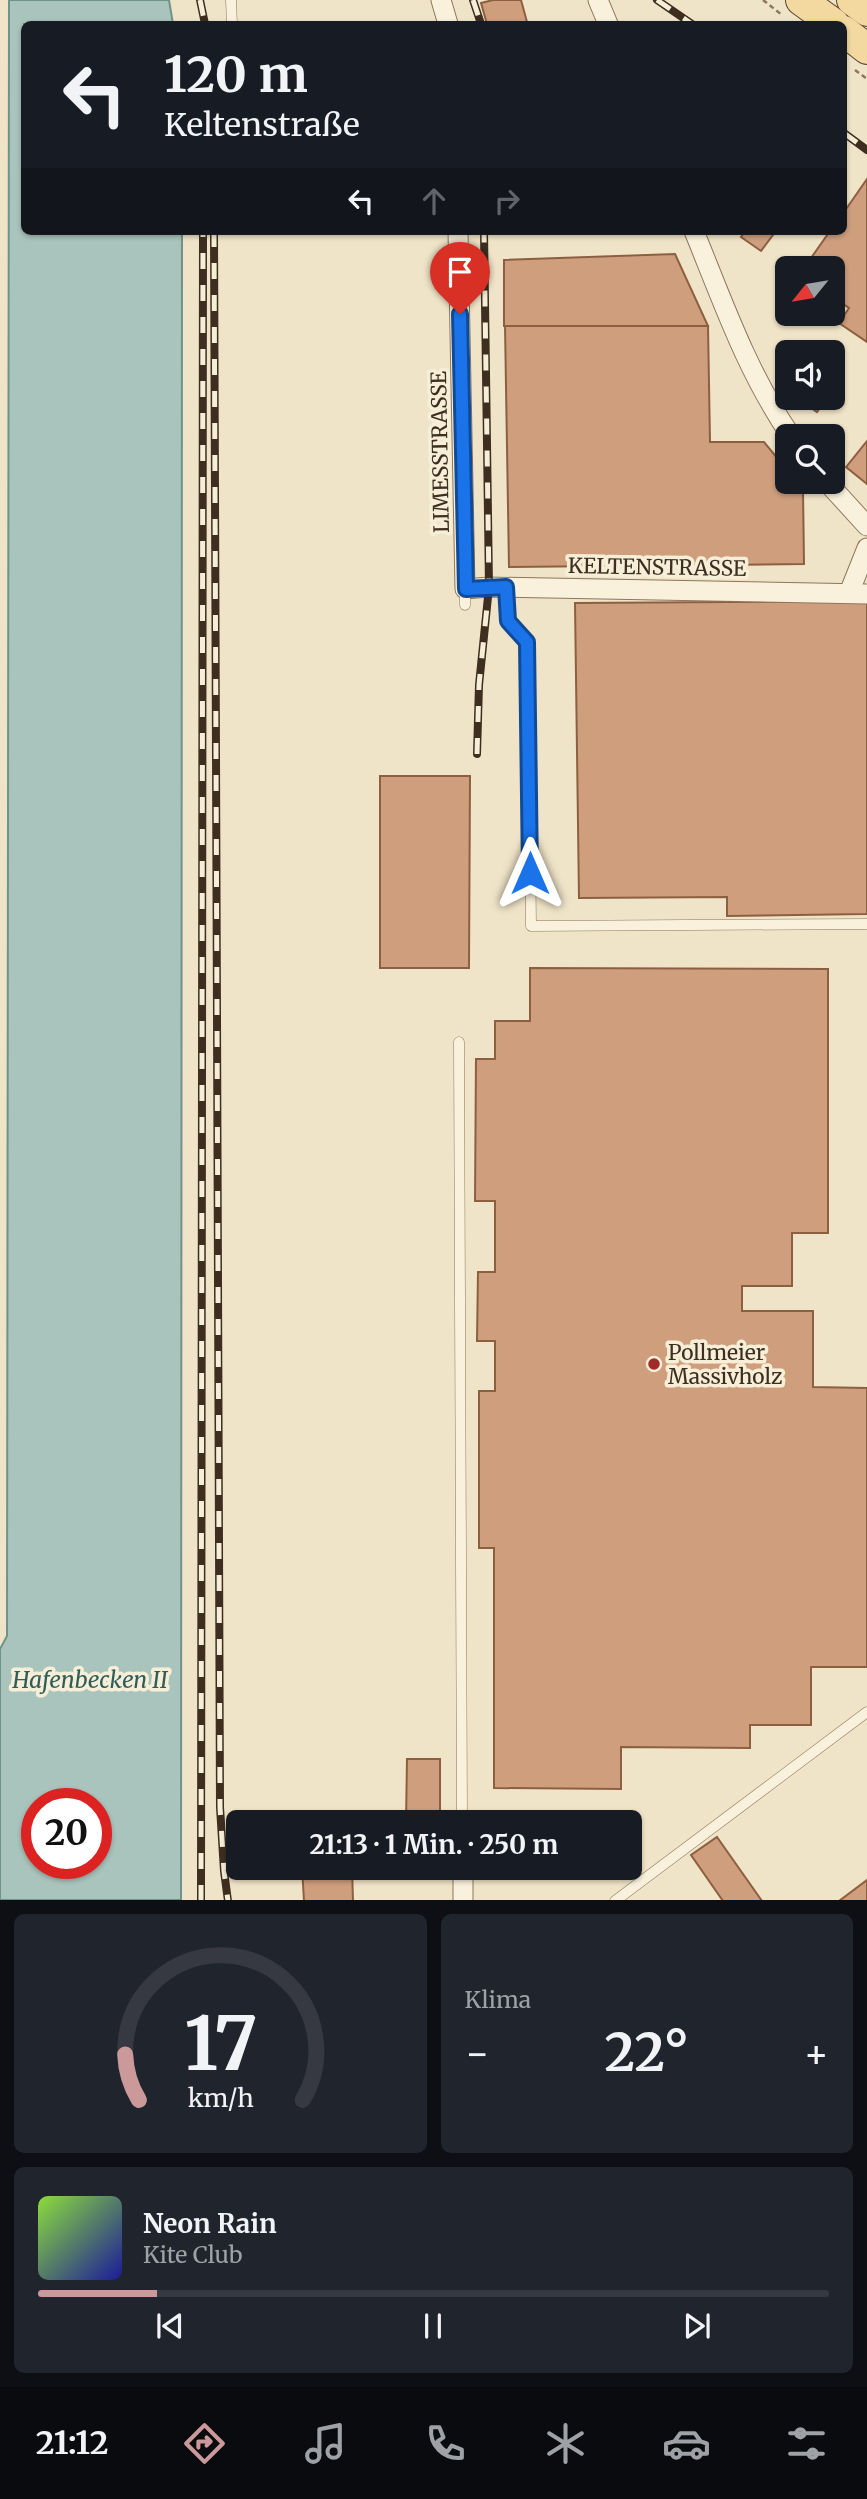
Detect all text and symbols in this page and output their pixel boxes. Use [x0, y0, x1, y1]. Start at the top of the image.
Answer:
text: 120 m [164, 44, 308, 105]
icon: left [49, 49, 140, 140]
text: Keltenstraße [164, 105, 360, 145]
icon: left [342, 182, 380, 220]
icon: ahead [415, 182, 453, 220]
icon: right [488, 182, 526, 220]
pin [430, 242, 490, 314]
icon: arrive [441, 253, 479, 291]
north arrow [775, 256, 845, 326]
map controls [775, 256, 845, 494]
button: sound [775, 340, 845, 410]
street label: LIMESSTRASSE [425, 370, 455, 533]
button: search [775, 424, 845, 494]
street label: KELTENSTRASSE [568, 552, 747, 582]
position arrow [493, 836, 567, 910]
place label: Pollmeier Massivholz [668, 1339, 782, 1390]
marker: Pollmeier Massivholz [646, 1356, 662, 1372]
water label: Hafenbecken II [11, 1665, 169, 1694]
speed limit sign: 20 [21, 1788, 112, 1879]
text: 21:13 · 1 Min. · 250 m [310, 1828, 558, 1861]
text: Klima [465, 1985, 531, 2014]
text: 17 [184, 1998, 257, 2090]
text: 22° [605, 2020, 689, 2085]
text: − [465, 2030, 490, 2077]
text: + [804, 2030, 829, 2077]
text: km/h [187, 2081, 253, 2113]
text: Neon Rain [143, 2207, 277, 2240]
text: Kite Club [143, 2240, 242, 2269]
icon: previous [151, 2307, 189, 2345]
icon: pause [414, 2307, 452, 2345]
icon: next [678, 2307, 716, 2345]
icon: directions [180, 2419, 229, 2468]
icon: music [301, 2419, 350, 2468]
icon: phone [421, 2419, 470, 2468]
icon: climate [541, 2419, 590, 2468]
icon: car [662, 2419, 711, 2468]
icon: filters [782, 2419, 831, 2468]
text: 21:12 [36, 2423, 109, 2463]

